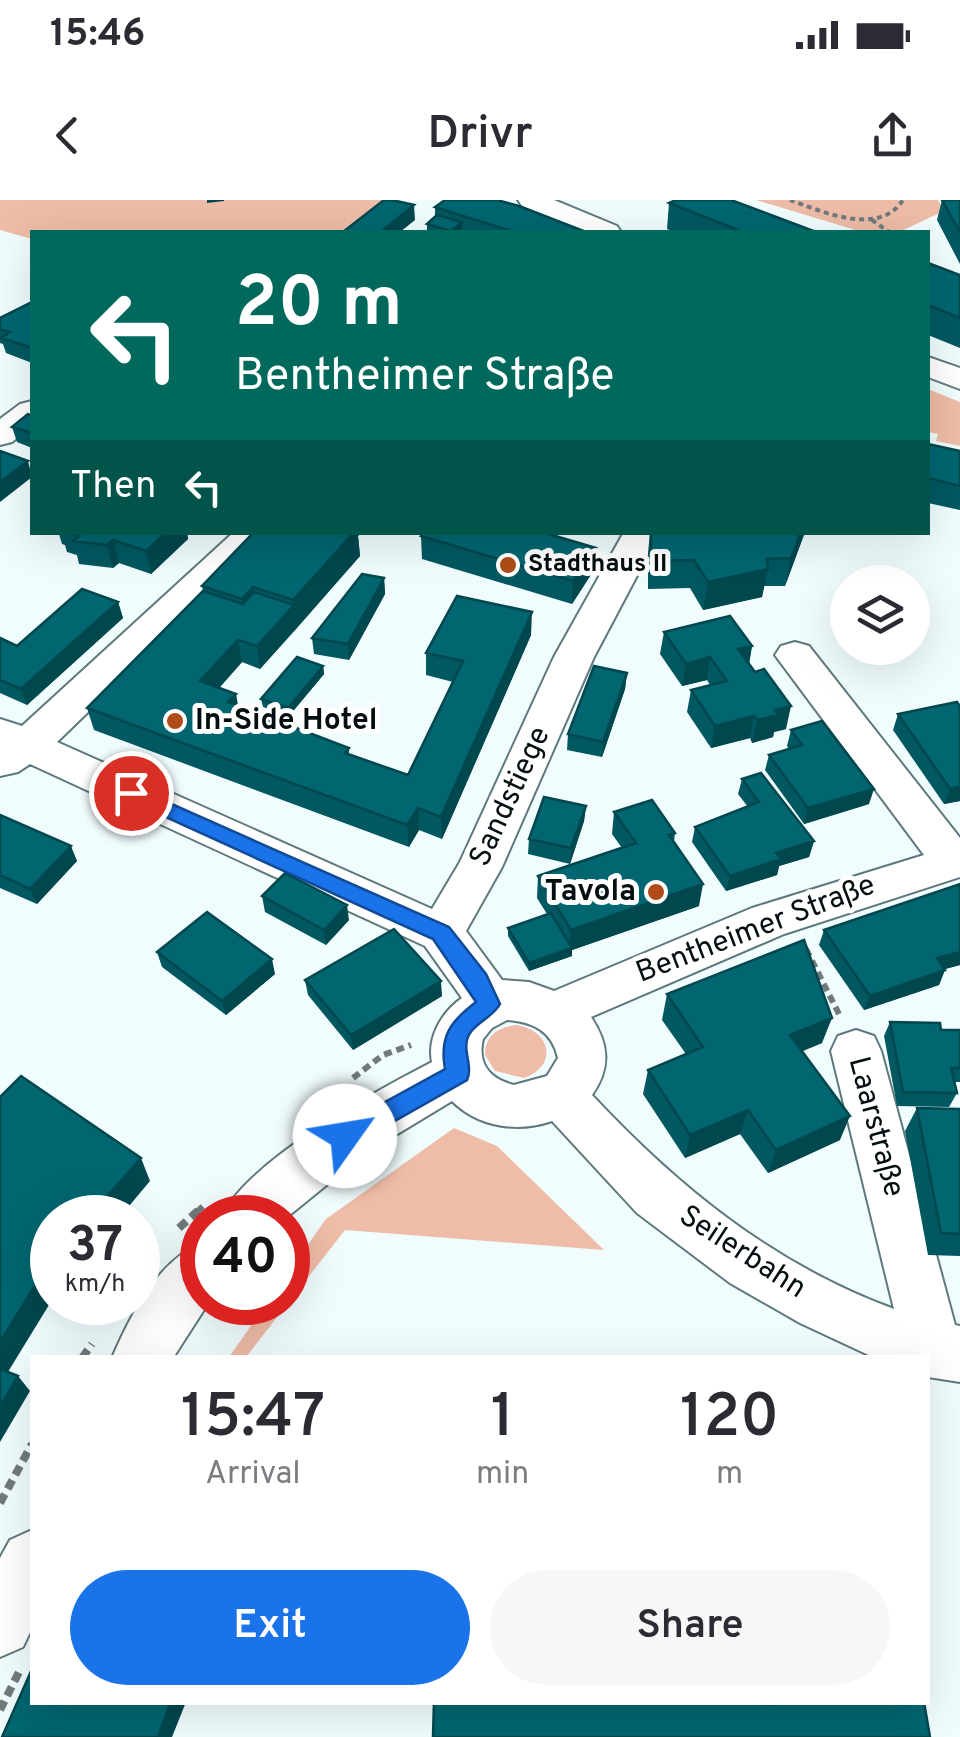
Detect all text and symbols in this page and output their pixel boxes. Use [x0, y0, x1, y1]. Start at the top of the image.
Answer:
text: 15:46 [50, 11, 145, 60]
text: Drivr [427, 107, 533, 164]
icon: back [40, 108, 95, 163]
icon: share [865, 108, 920, 163]
text: 20 m [235, 262, 403, 351]
icon: left [70, 270, 200, 400]
text: Bentheimer Straße [235, 349, 615, 406]
icon: left [176, 460, 231, 515]
text: Then [70, 463, 156, 512]
place label: Stadthaus II [528, 549, 667, 581]
marker: Stadthaus II [497, 554, 519, 576]
map controls [830, 565, 930, 665]
button: layers [830, 565, 930, 665]
place label: In-Side Hotel [195, 703, 377, 740]
marker: In-Side Hotel [164, 710, 186, 732]
street label: Sandstiege [463, 721, 559, 873]
pin [89, 751, 174, 836]
icon: arrive [104, 766, 159, 821]
street label: Bentheimer Straße [631, 867, 881, 993]
place label: Tavola [545, 874, 636, 911]
marker: Tavola [645, 881, 667, 903]
street label: Laarstraße [839, 1053, 911, 1201]
position arrow [293, 1084, 397, 1188]
speed limit sign: 40 [180, 1195, 310, 1325]
street label: Seilerbahn [671, 1198, 813, 1308]
text: 37 [67, 1216, 123, 1279]
text: km/h [65, 1269, 125, 1301]
text: 15:47 [181, 1382, 325, 1458]
text: 1 [491, 1382, 514, 1458]
text: 120 [680, 1382, 779, 1458]
text: Arrival [205, 1455, 301, 1495]
text: min [476, 1455, 529, 1495]
text: m [716, 1455, 743, 1495]
button: Exit [70, 1570, 470, 1685]
button: Share [490, 1570, 890, 1685]

